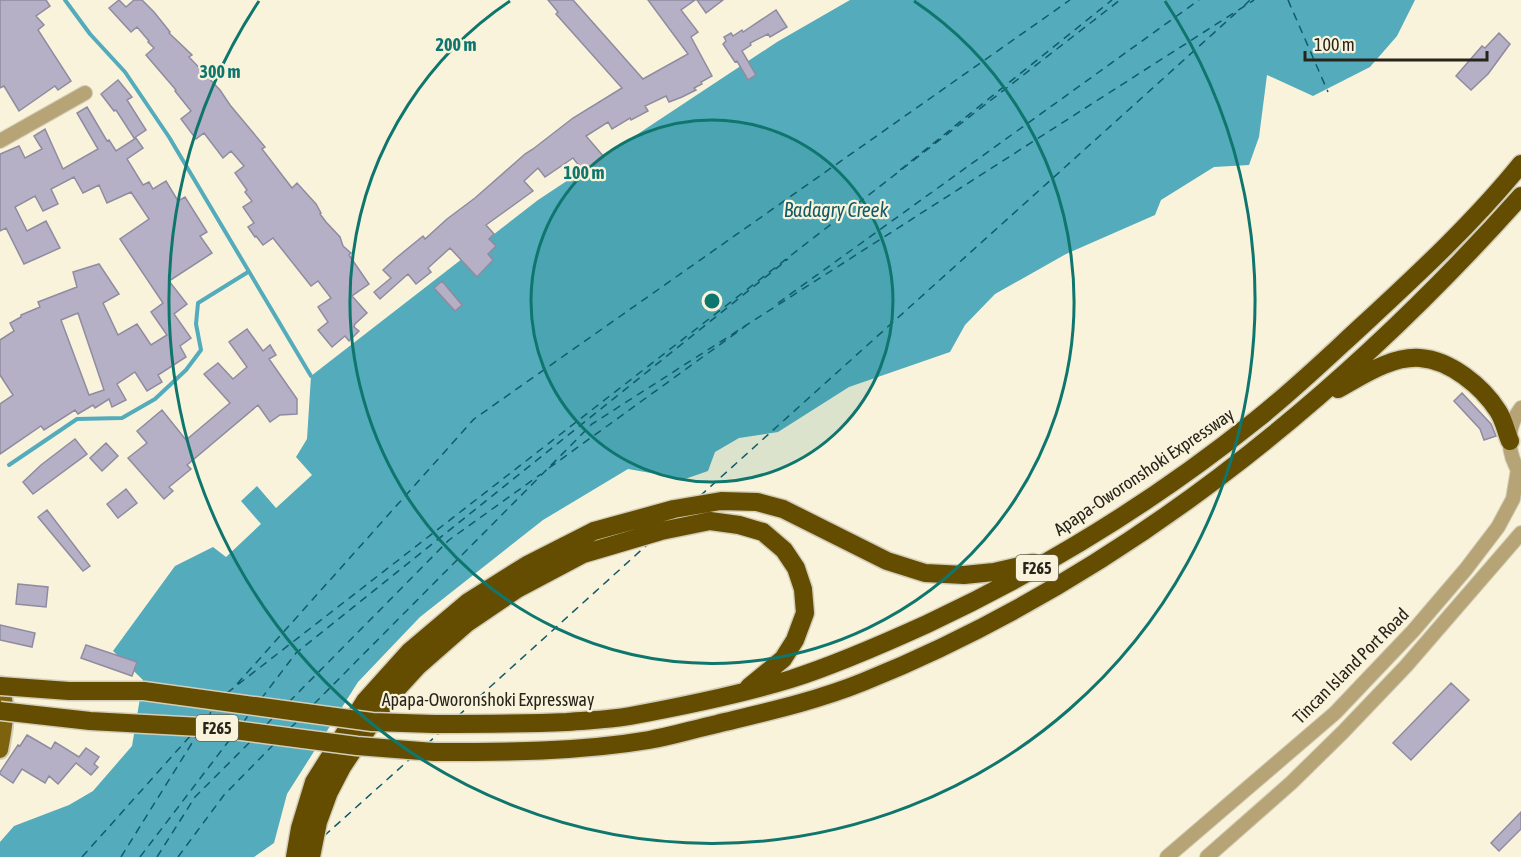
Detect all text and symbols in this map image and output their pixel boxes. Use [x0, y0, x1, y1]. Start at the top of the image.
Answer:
scale bar [1305, 24, 1486, 62]
text: 200 m [436, 34, 476, 55]
text: 100 m [1314, 34, 1355, 55]
text: 300 m [200, 61, 240, 82]
text: 100 m [564, 162, 604, 183]
water label: Badagry Creek [784, 198, 889, 221]
centre of rings [702, 291, 722, 311]
street label: Apapa-Oworonshoki Expressway [1050, 403, 1238, 540]
road number: F265 [1016, 555, 1058, 581]
street label: Tincan Island Port Road [1289, 604, 1413, 728]
street label: Apapa-Oworonshoki Expressway [382, 689, 594, 710]
road number: F265 [196, 715, 238, 741]

